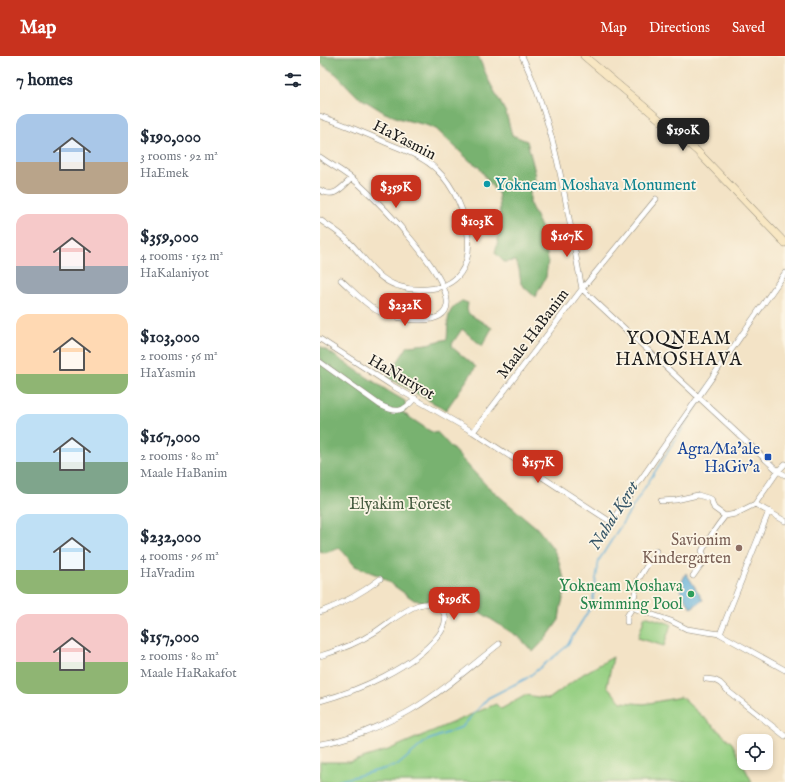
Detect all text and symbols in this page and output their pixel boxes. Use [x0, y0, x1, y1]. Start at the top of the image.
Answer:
text: Map [20, 16, 56, 40]
text: Map [600, 19, 627, 37]
text: Directions [649, 19, 710, 37]
text: Saved [732, 19, 765, 37]
icon: filters [282, 69, 304, 91]
text: 7 homes [16, 70, 73, 91]
street label: HaYasmin [369, 116, 440, 165]
pin: $190K [655, 118, 711, 152]
text: $190K [666, 122, 700, 139]
text: $190,000 [140, 127, 201, 148]
icon: home [48, 130, 96, 178]
text: 3 rooms · 92 m² [140, 148, 218, 165]
text: HaEmek [140, 165, 189, 182]
pin: $359K [368, 175, 424, 209]
place label: Yokneam Moshava Monument [495, 176, 697, 196]
text: $359K [380, 179, 412, 196]
marker: Yokneam Moshava Monument [482, 179, 492, 189]
pin: $103K [449, 209, 505, 243]
text: $103K [461, 213, 493, 230]
pin: $167K [539, 224, 595, 258]
text: $359,000 [140, 227, 199, 248]
text: $167K [550, 228, 584, 245]
icon: home [48, 230, 96, 278]
text: 4 rooms · 152 m² [140, 248, 223, 265]
text: HaKalaniyot [140, 265, 209, 282]
street label: Maale HaBanim [493, 285, 574, 383]
pin: $232K [377, 293, 433, 327]
text: $232K [388, 297, 422, 314]
text: $103,000 [140, 327, 200, 348]
district label: YOQNEAM HAMOSHAVA [615, 328, 743, 372]
icon: home [48, 330, 96, 378]
text: 2 rooms · 56 m² [140, 348, 218, 365]
street label: HaNuriyot [364, 351, 439, 405]
text: HaYasmin [140, 365, 196, 382]
text: $167,000 [140, 427, 200, 448]
icon: home [48, 430, 96, 478]
place label: Agra/Ma'ale HaGiv'a [677, 440, 760, 478]
text: 2 rooms · 80 m² [140, 448, 219, 465]
pin: $157K [510, 450, 566, 484]
marker: Agra/Ma'ale HaGiv'a [763, 452, 773, 462]
text: $157K [522, 454, 554, 471]
text: Maale HaBanim [140, 465, 227, 482]
water label: Nahal Keret [585, 477, 644, 554]
park label: Elyakim Forest [349, 495, 451, 515]
text: $232,000 [140, 527, 201, 548]
icon: home [48, 530, 96, 578]
place label: Savionim Kindergarten [642, 531, 731, 569]
marker: Savionim Kindergarten [734, 543, 744, 553]
text: 4 rooms · 96 m² [140, 548, 219, 565]
text: HaVradim [140, 565, 195, 582]
place label: Yokneam Moshava Swimming Pool [559, 577, 684, 615]
pin: $196K [426, 587, 482, 621]
marker: Yokneam Moshava Swimming Pool [686, 589, 696, 599]
text: $196K [438, 591, 470, 608]
text: $157,000 [140, 627, 199, 648]
icon: home [48, 630, 96, 678]
text: 2 rooms · 80 m² [140, 648, 219, 665]
text: Maale HaRakafot [140, 665, 237, 682]
map controls [737, 734, 773, 770]
button: locate [737, 734, 773, 770]

